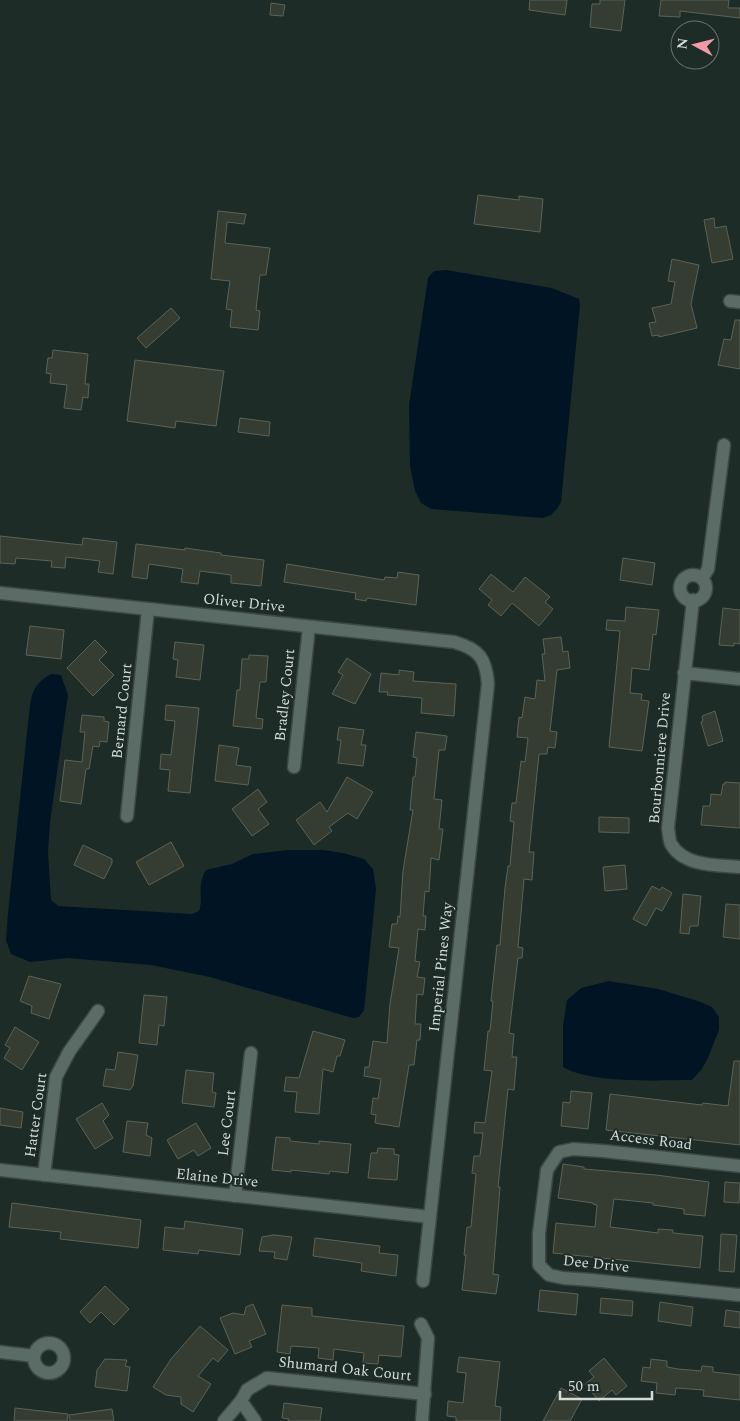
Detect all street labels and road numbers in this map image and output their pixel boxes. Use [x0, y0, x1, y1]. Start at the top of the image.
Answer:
street label: Oliver Drive [202, 587, 286, 619]
street label: Bradley Court [269, 648, 301, 742]
street label: Bernard Court [106, 662, 138, 760]
street label: Bourbonniere Drive [643, 691, 677, 825]
street label: Imperial Pines Way [423, 900, 459, 1033]
street label: Hatter Court [19, 1071, 53, 1159]
street label: Lee Court [212, 1089, 242, 1157]
street label: Access Road [608, 1124, 694, 1156]
street label: Elaine Drive [175, 1162, 259, 1194]
street label: Dee Drive [562, 1249, 630, 1279]
street label: Shumard Oak Court [277, 1351, 413, 1387]

